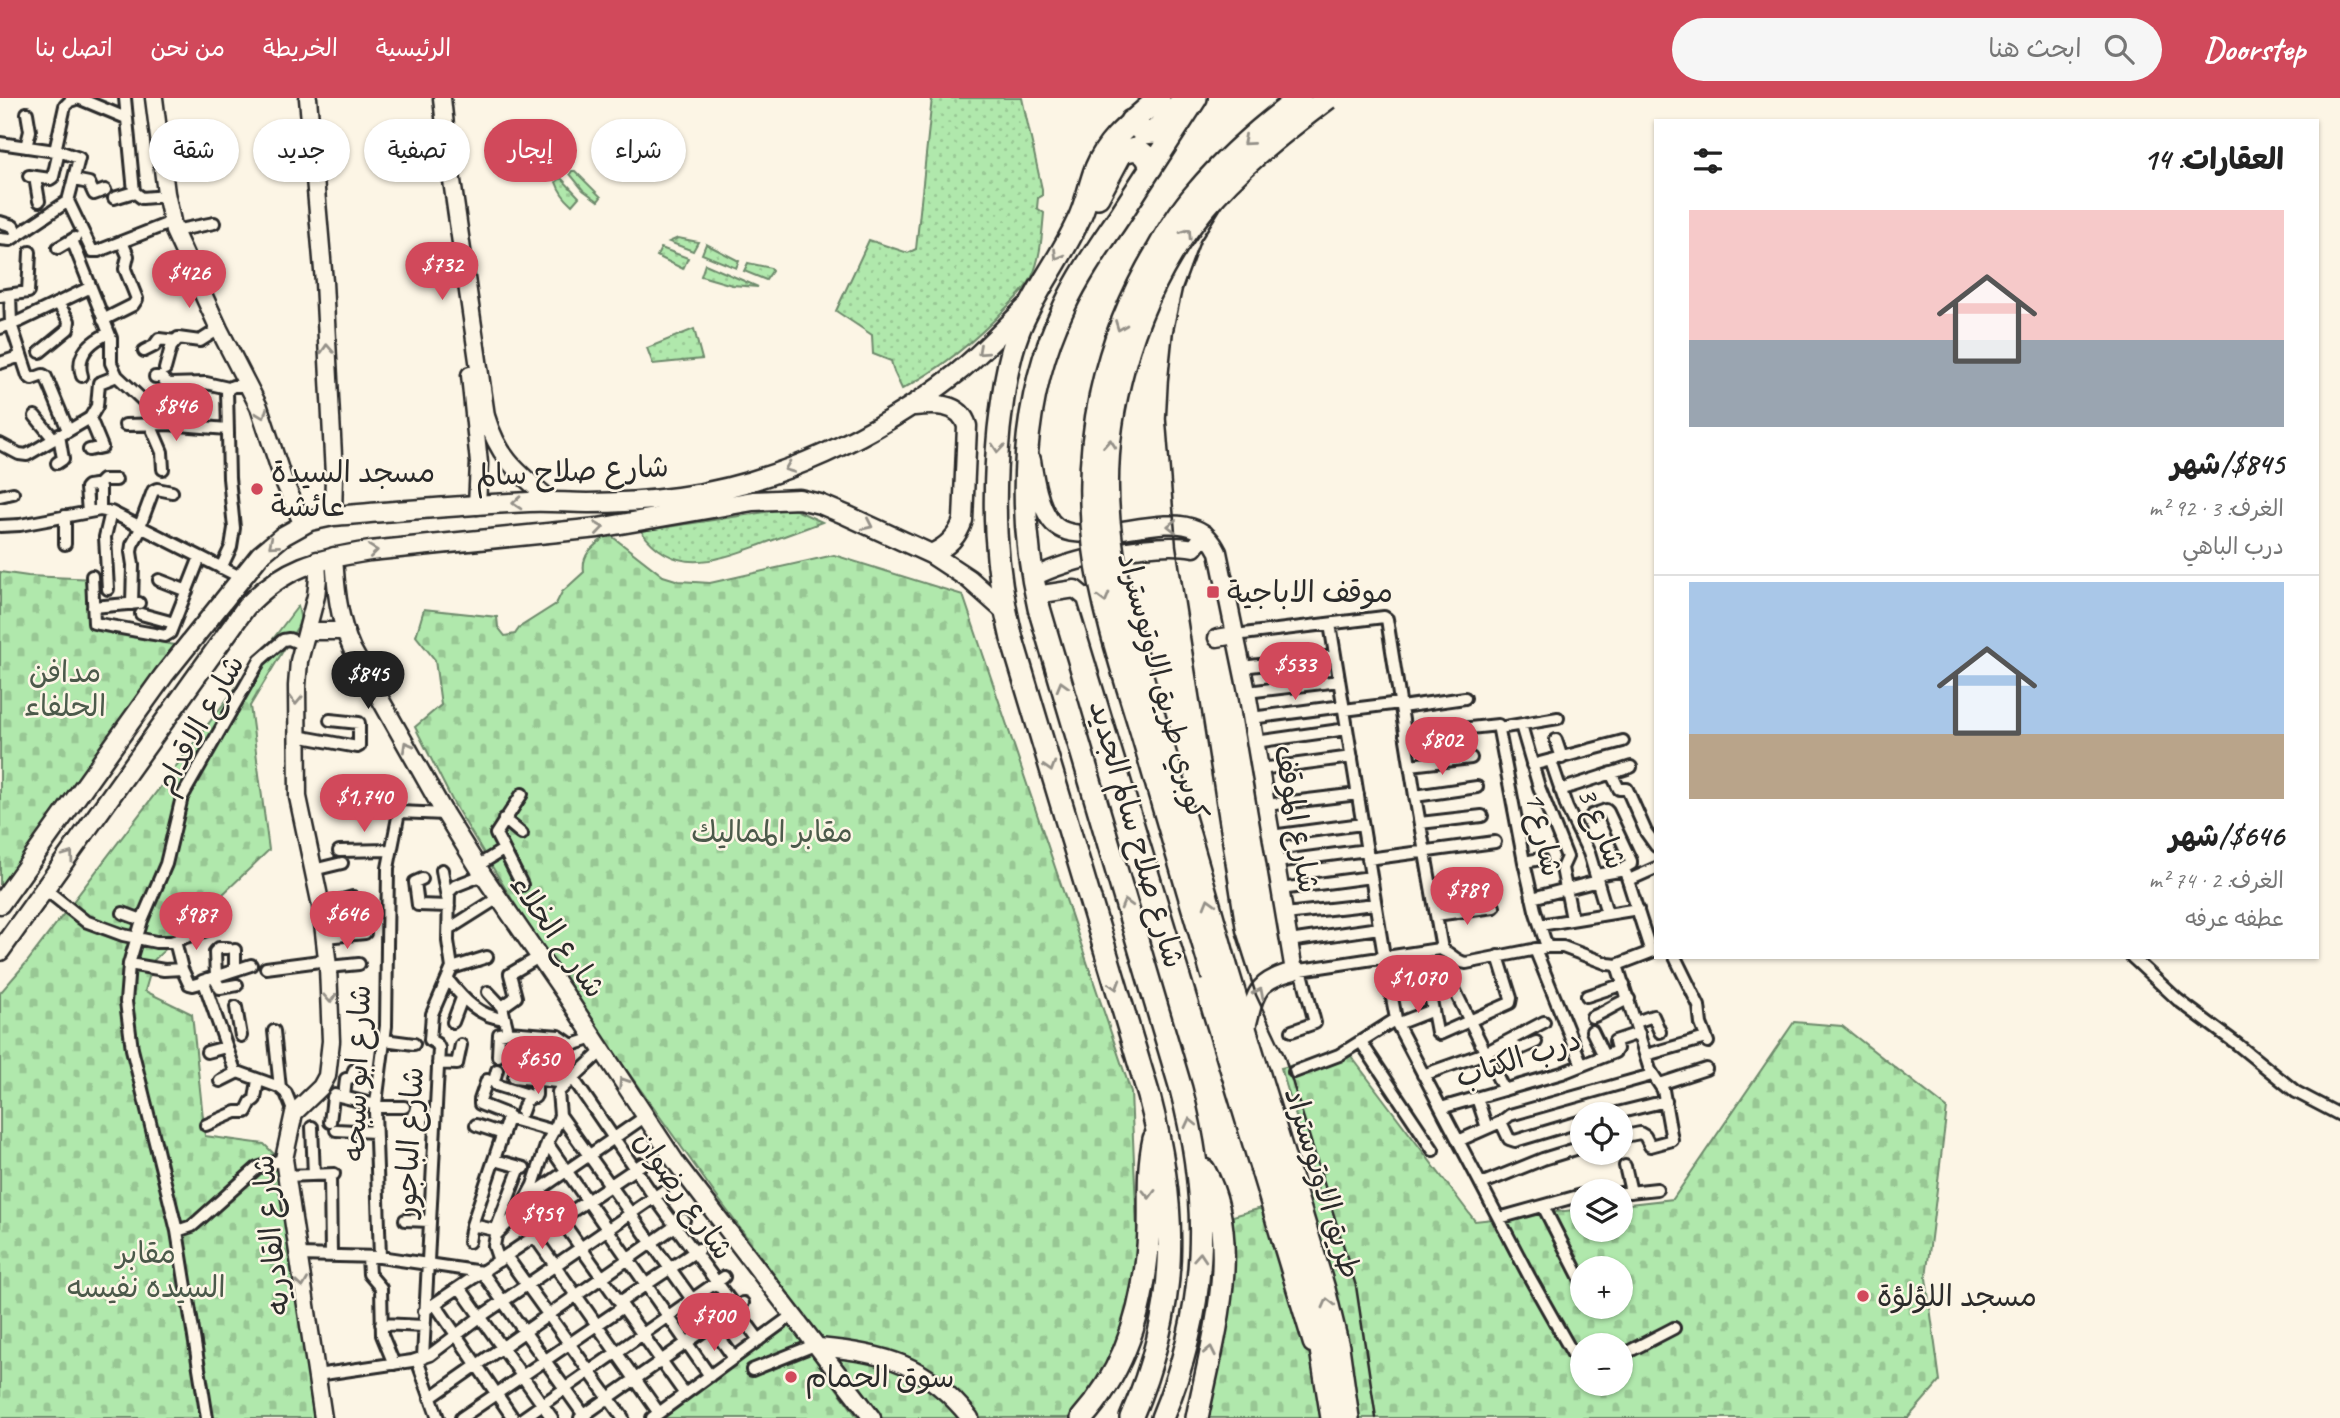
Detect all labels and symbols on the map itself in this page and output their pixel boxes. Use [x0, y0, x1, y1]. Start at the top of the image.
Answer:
one-way arrow [1243, 133, 1256, 145]
one-way arrow [1179, 228, 1191, 241]
pin: $732 [401, 242, 483, 302]
one-way arrow [1054, 247, 1067, 260]
pin: $426 [148, 250, 230, 310]
one-way arrow [1114, 320, 1128, 332]
one-way arrow [978, 342, 991, 355]
one-way arrow [320, 344, 335, 355]
pin: $846 [135, 384, 217, 443]
one-way arrow [253, 407, 267, 419]
one-way arrow [1102, 438, 1117, 449]
one-way arrow [990, 443, 1005, 454]
street label: شارع صلاح سالم [474, 447, 670, 499]
place label: مسجد السيدة عائشة [271, 453, 435, 525]
one-way arrow [784, 459, 796, 473]
marker: مسجد السيدة عائشة [249, 481, 265, 497]
one-way arrow [511, 495, 522, 510]
one-way arrow [861, 517, 873, 531]
one-way arrow [1167, 518, 1177, 534]
one-way arrow [593, 521, 605, 536]
one-way arrow [268, 536, 281, 548]
one-way arrow [368, 544, 379, 559]
street label: كوبري طريق الاوتوستراد [1107, 548, 1217, 825]
place label: موقف الاباجية [1227, 573, 1393, 611]
marker: موقف الاباجية [1205, 584, 1221, 600]
one-way arrow [1096, 592, 1110, 604]
pin: $533 [1254, 642, 1336, 702]
street label: شارع الاقدام [145, 648, 256, 802]
pin: $845 [327, 652, 409, 711]
park label: مدافن الحلفاء [24, 653, 106, 725]
one-way arrow [1055, 680, 1070, 692]
one-way arrow [289, 695, 304, 706]
street label: شارع صلاح سالم الجديد [1077, 696, 1193, 973]
pin: $802 [1401, 718, 1483, 777]
one-way arrow [402, 741, 415, 754]
street label: شارع الموقف [1263, 742, 1329, 896]
one-way arrow [1041, 760, 1056, 772]
pin: $1,740 [307, 774, 421, 834]
street label: شارع 3 [1566, 781, 1636, 876]
street label: شارع 1 [1515, 788, 1571, 880]
park label: مقابر المماليك [691, 813, 853, 851]
one-way arrow [60, 851, 73, 864]
street label: شارع الخلاء [500, 867, 614, 1006]
pin: $789 [1426, 868, 1508, 927]
pin: $987 [155, 892, 237, 952]
pin: $646 [306, 892, 388, 951]
one-way arrow [1203, 897, 1217, 909]
one-way arrow [1120, 898, 1135, 910]
pin: $1,070 [1361, 956, 1475, 1015]
one-way arrow [1107, 978, 1122, 990]
street label: شارع ابو سبحه [335, 984, 381, 1162]
one-way arrow [1251, 988, 1265, 1000]
one-way arrow [323, 993, 338, 1004]
street label: درب الكتاب [1450, 1020, 1586, 1096]
pin: $650 [497, 1037, 579, 1096]
street label: شارع الباجور [386, 1066, 434, 1221]
one-way arrow [618, 1076, 631, 1089]
street label: طريق الاوتوستراد [1276, 1083, 1370, 1283]
one-way arrow [1183, 1117, 1198, 1129]
street label: شارع رضوان [624, 1123, 742, 1268]
street label: شارع القادريه [244, 1153, 300, 1317]
one-way arrow [1141, 1189, 1156, 1200]
pin: $959 [501, 1192, 583, 1251]
park label: مقابر السيده نفيسه [66, 1234, 226, 1306]
one-way arrow [1192, 1251, 1207, 1262]
place label: مسجد اللؤلؤة [1877, 1277, 2037, 1315]
one-way arrow [295, 1278, 310, 1289]
marker: مسجد اللؤلؤة [1855, 1288, 1871, 1304]
pin: $700 [673, 1294, 755, 1353]
one-way arrow [1322, 1297, 1336, 1309]
one-way arrow [1202, 1345, 1217, 1357]
place label: سوق الحمام [805, 1358, 955, 1399]
marker: سوق الحمام [783, 1369, 799, 1385]

